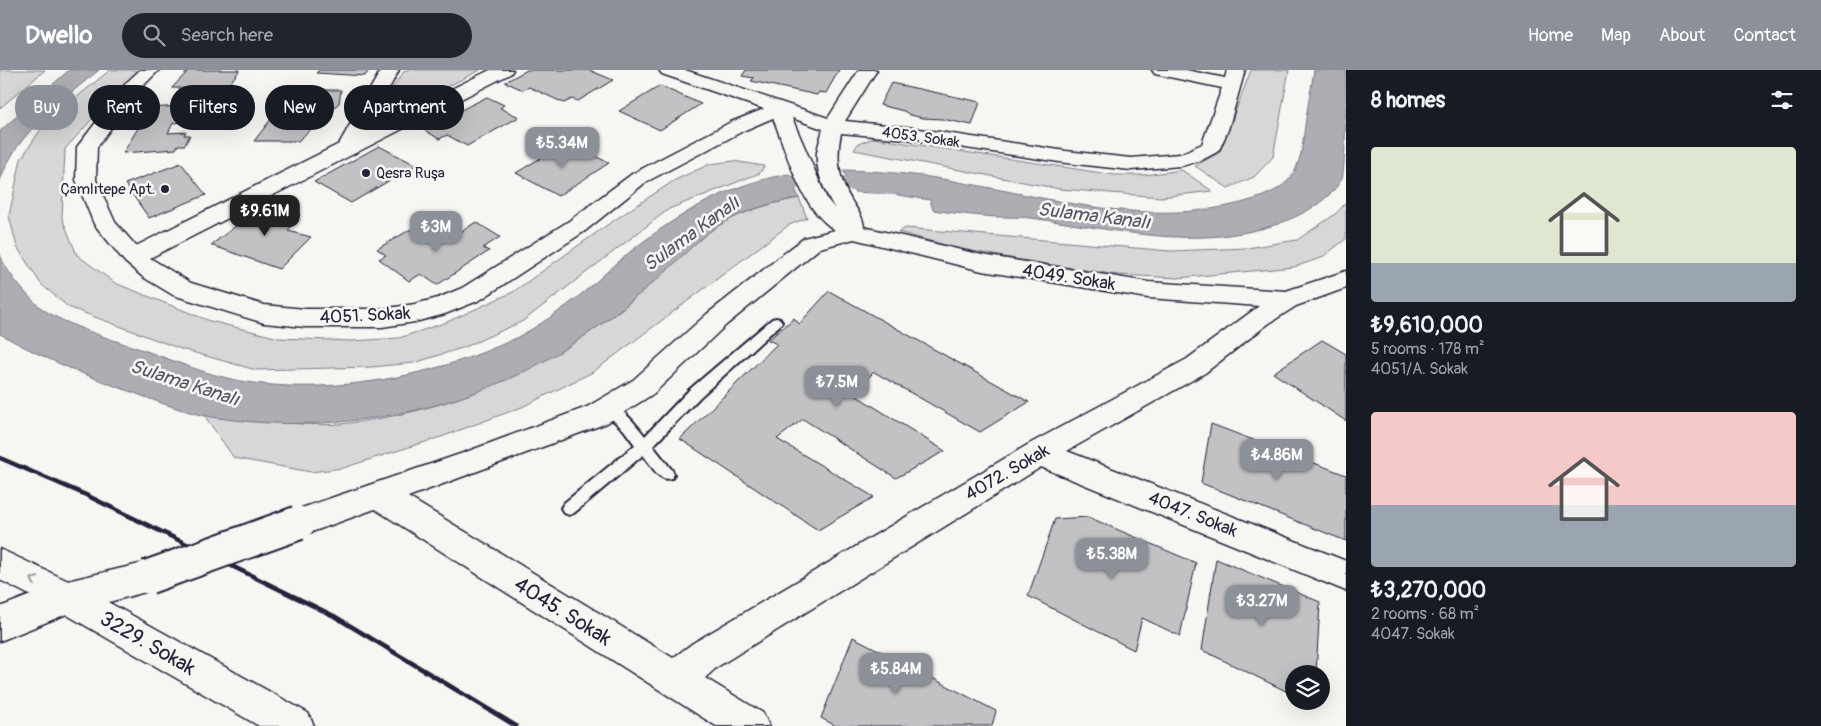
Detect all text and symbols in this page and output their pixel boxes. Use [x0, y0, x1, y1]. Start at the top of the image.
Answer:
search box [122, 13, 472, 58]
text: Dwello [25, 21, 92, 50]
icon: search [140, 21, 168, 49]
text: Search here [180, 23, 273, 47]
text: Home [1528, 24, 1573, 47]
text: Map [1601, 24, 1631, 47]
text: About [1659, 24, 1705, 47]
text: Contact [1733, 24, 1796, 47]
chip: Buy [15, 85, 78, 130]
chip: Rent [88, 85, 160, 130]
chip: Filters [170, 85, 255, 130]
chip: New [265, 85, 334, 130]
chip: Apartment [344, 85, 464, 130]
icon: filters [1768, 86, 1796, 114]
text: 8 homes [1371, 87, 1445, 114]
street label: 4053. Sokak [881, 123, 962, 152]
pin: ₺5.34M [521, 126, 603, 169]
text: ₺5.34M [536, 133, 588, 153]
place label: Qesra Ruşa [376, 164, 445, 183]
marker: Qesra Ruşa [360, 167, 372, 179]
icon: home [1539, 179, 1629, 269]
place label: Çamlıtepe Apt. [60, 180, 155, 199]
marker: Çamlıtepe Apt. [159, 183, 171, 195]
water label: Sulama Kanalı [639, 190, 745, 277]
pin: ₺9.61M [224, 194, 306, 237]
water label: Sulama Kanalı [1036, 197, 1152, 235]
text: ₺9.61M [241, 201, 289, 221]
pin: ₺3M [412, 210, 460, 253]
text: ₺3M [421, 217, 451, 237]
street label: 4049. Sokak [1021, 259, 1118, 296]
street label: 4051. Sokak [319, 302, 412, 329]
text: ₺9,610,000 [1371, 312, 1483, 339]
text: 5 rooms · 178 m² [1371, 339, 1484, 359]
water label: Sulama Kanalı [127, 354, 243, 412]
text: 4051/A. Sokak [1371, 359, 1468, 379]
pin: ₺7.5M [802, 366, 872, 408]
text: ₺7.5M [816, 372, 858, 392]
pin: ₺4.86M [1236, 438, 1318, 481]
street label: 4072. Sokak [961, 439, 1054, 506]
icon: home [1539, 444, 1629, 534]
text: ₺4.86M [1251, 445, 1303, 465]
street label: 4047. Sokak [1145, 486, 1241, 543]
pin: ₺5.38M [1071, 538, 1153, 580]
text: ₺5.38M [1087, 544, 1137, 564]
street label: 4045. Sokak [509, 571, 617, 652]
one-way arrow [30, 576, 39, 586]
text: ₺3,270,000 [1371, 577, 1486, 604]
pin: ₺3.27M [1221, 584, 1303, 627]
text: ₺3.27M [1237, 591, 1287, 611]
text: 2 rooms · 68 m² [1371, 604, 1479, 624]
street label: 3229. Sokak [95, 605, 201, 682]
text: 4047. Sokak [1371, 624, 1455, 644]
pin: ₺5.84M [855, 652, 937, 695]
text: ₺5.84M [871, 659, 921, 679]
map controls [1285, 665, 1330, 710]
button: layers [1285, 665, 1330, 710]

